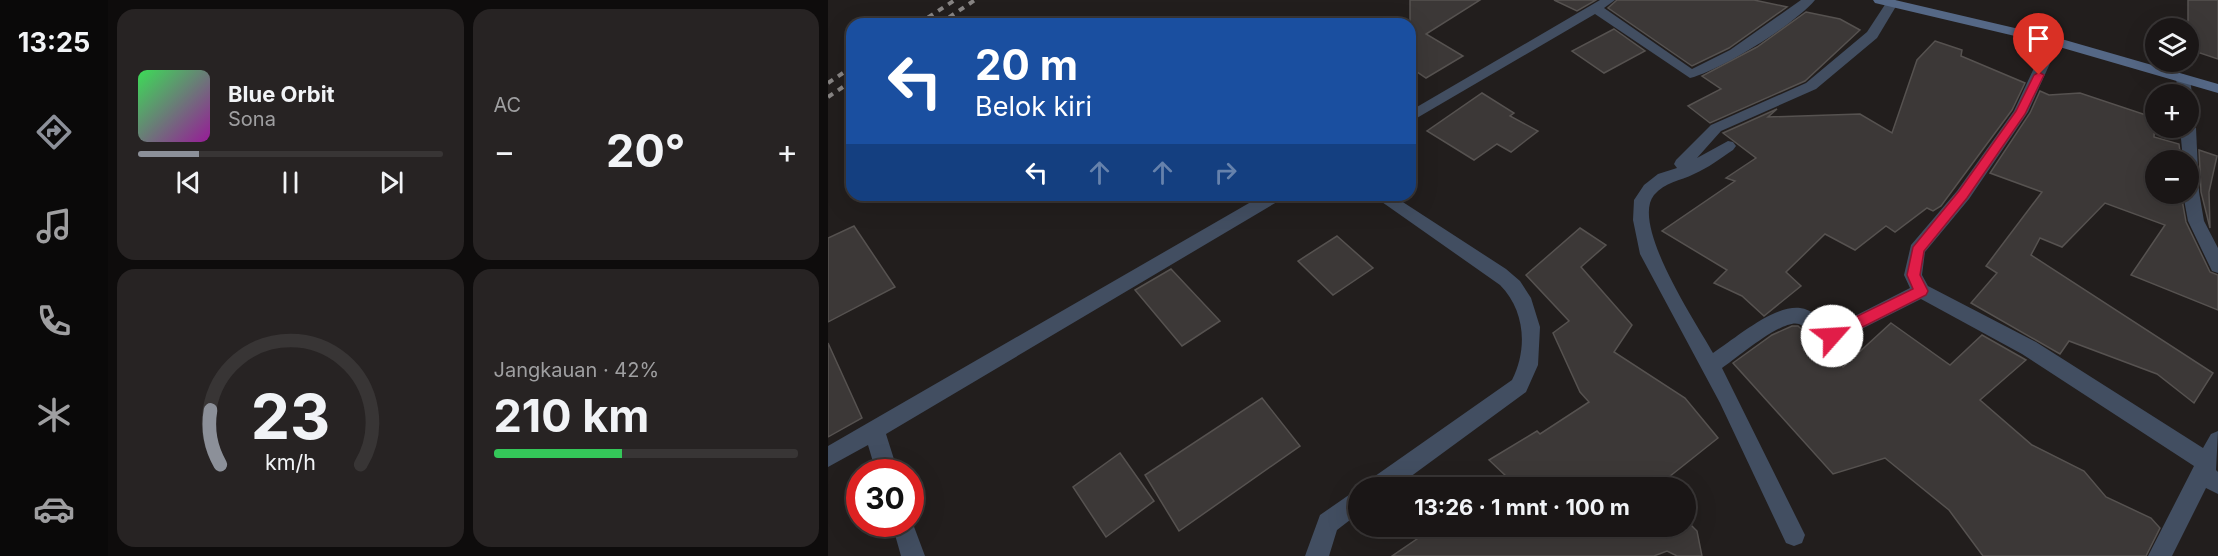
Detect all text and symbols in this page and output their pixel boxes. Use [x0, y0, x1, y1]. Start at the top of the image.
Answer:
pin [2013, 13, 2064, 75]
map controls [2145, 18, 2199, 204]
button: layers [2145, 18, 2199, 72]
icon: arrive [2022, 22, 2055, 55]
text: 13:25 [18, 26, 90, 59]
text: 20 m [975, 39, 1078, 90]
icon: left [876, 42, 954, 120]
text: Blue Orbit [228, 81, 335, 107]
button: + [2145, 84, 2199, 138]
text: Belok kiri [975, 90, 1092, 123]
text: AC [494, 93, 521, 117]
text: Sona [228, 107, 276, 131]
icon: directions [33, 111, 75, 153]
text: 20° [606, 123, 685, 178]
text: − [494, 131, 515, 171]
text: + [776, 131, 798, 171]
button: − [2145, 150, 2199, 204]
icon: left [1020, 156, 1053, 189]
icon: ahead [1083, 156, 1116, 189]
icon: ahead [1146, 156, 1179, 189]
icon: right [1209, 156, 1242, 189]
icon: previous [172, 166, 205, 199]
icon: pause [274, 166, 307, 199]
icon: next [375, 166, 408, 199]
icon: music [33, 205, 75, 247]
icon: phone [33, 300, 75, 342]
position arrow [1800, 304, 1864, 368]
text: Jangkauan · 42% [494, 358, 659, 382]
text: 23 [250, 379, 330, 454]
text: 210 km [494, 388, 649, 443]
icon: climate [33, 394, 75, 436]
text: km/h [265, 449, 316, 475]
speed limit sign: 30 [846, 459, 924, 537]
icon: car [33, 488, 75, 530]
text: 13:26 · 1 mnt · 100 m [1414, 494, 1630, 520]

